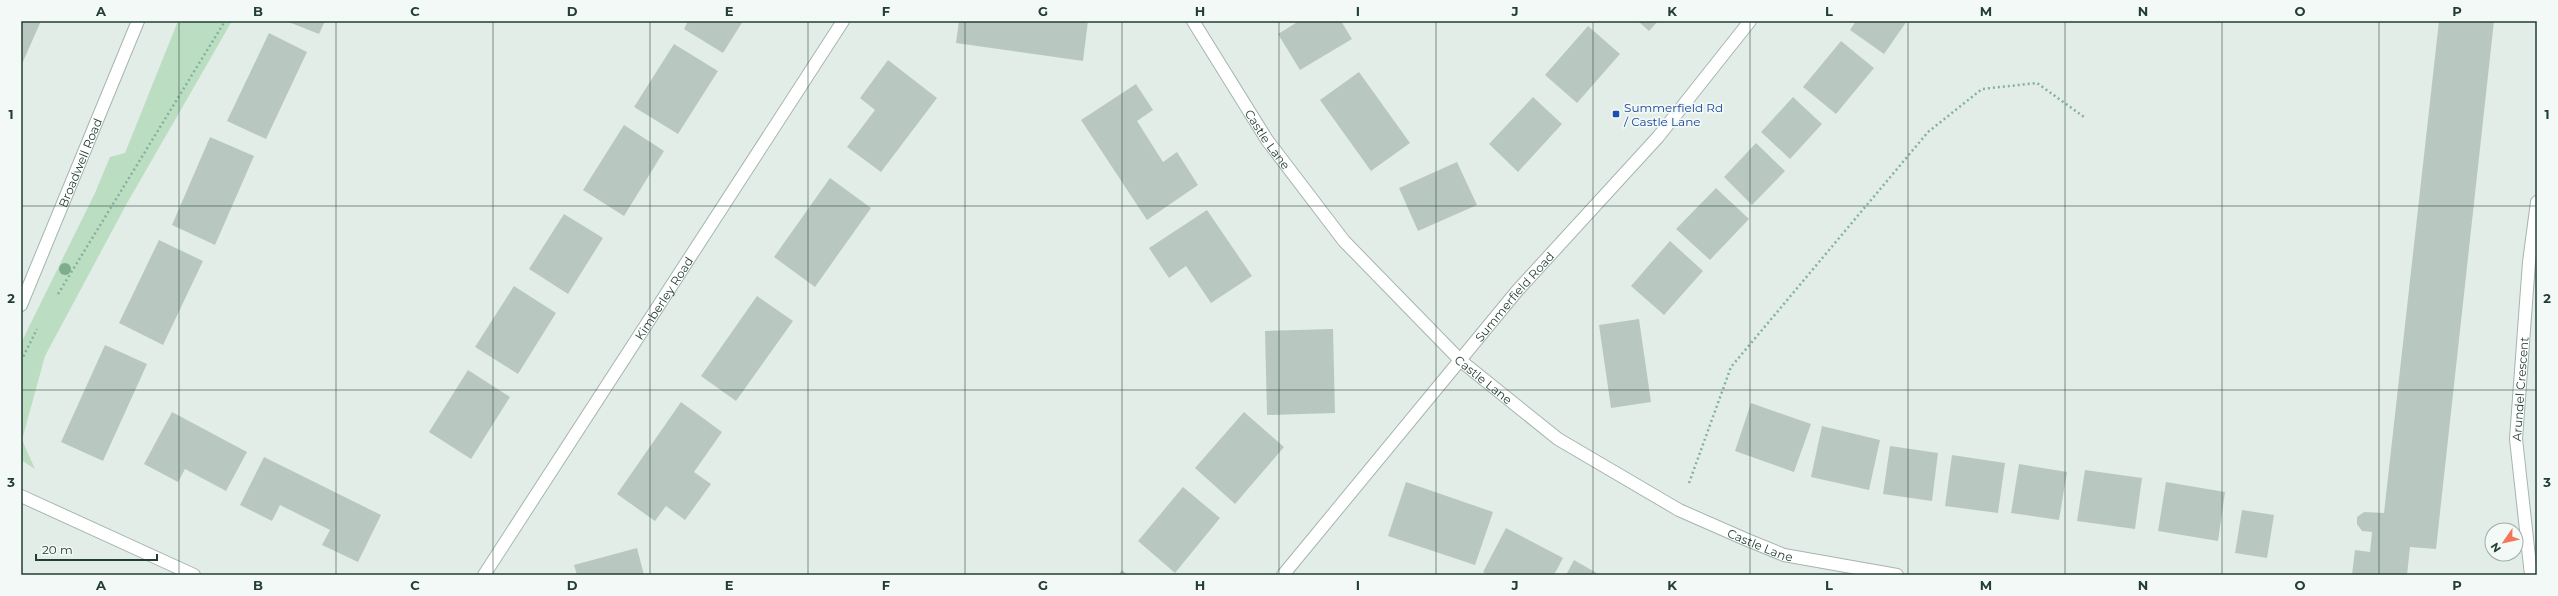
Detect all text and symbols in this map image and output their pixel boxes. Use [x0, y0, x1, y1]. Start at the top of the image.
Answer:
text: A [95, 3, 107, 19]
text: B [253, 3, 263, 19]
text: C [410, 3, 420, 19]
text: D [567, 3, 578, 19]
text: E [725, 3, 734, 19]
text: F [882, 3, 890, 19]
text: G [1038, 3, 1048, 19]
text: H [1195, 3, 1205, 19]
text: I [1356, 3, 1360, 19]
text: J [1510, 3, 1519, 19]
text: K [1667, 3, 1677, 19]
text: L [1825, 3, 1833, 19]
text: M [1980, 3, 1992, 19]
text: N [2138, 3, 2148, 19]
text: O [2295, 3, 2306, 19]
text: P [2452, 3, 2462, 19]
place label: Summerfield Rd / Castle Lane [1623, 100, 1723, 129]
text: 1 [8, 106, 14, 122]
street label: Castle Lane [1242, 106, 1294, 172]
text: 1 [2544, 106, 2550, 122]
marker: Summerfield Rd / Castle Lane [1611, 109, 1621, 119]
street label: Broadwell Road [55, 116, 105, 209]
street label: Summerfield Road [1471, 248, 1557, 344]
street label: Kimberley Road [631, 254, 696, 342]
text: 2 [7, 290, 15, 306]
text: 2 [2543, 290, 2551, 306]
street label: Arundel Crescent [2508, 336, 2531, 442]
street label: Castle Lane [1452, 352, 1516, 407]
text: 3 [6, 474, 15, 490]
text: 3 [2542, 474, 2551, 490]
north arrow [2484, 522, 2524, 562]
street label: Castle Lane [1725, 525, 1794, 564]
scale bar [36, 536, 157, 562]
text: N [2487, 540, 2504, 555]
text: 20 m [42, 542, 73, 557]
text: A [95, 577, 107, 593]
text: B [253, 577, 263, 593]
text: C [410, 577, 420, 593]
text: D [567, 577, 578, 593]
text: E [725, 577, 734, 593]
text: F [882, 577, 890, 593]
text: G [1038, 577, 1048, 593]
text: H [1195, 577, 1205, 593]
text: I [1356, 577, 1360, 593]
text: J [1510, 577, 1519, 593]
text: K [1667, 577, 1677, 593]
text: L [1825, 577, 1833, 593]
text: M [1980, 577, 1992, 593]
text: N [2138, 577, 2148, 593]
text: O [2295, 577, 2306, 593]
text: P [2452, 577, 2462, 593]

